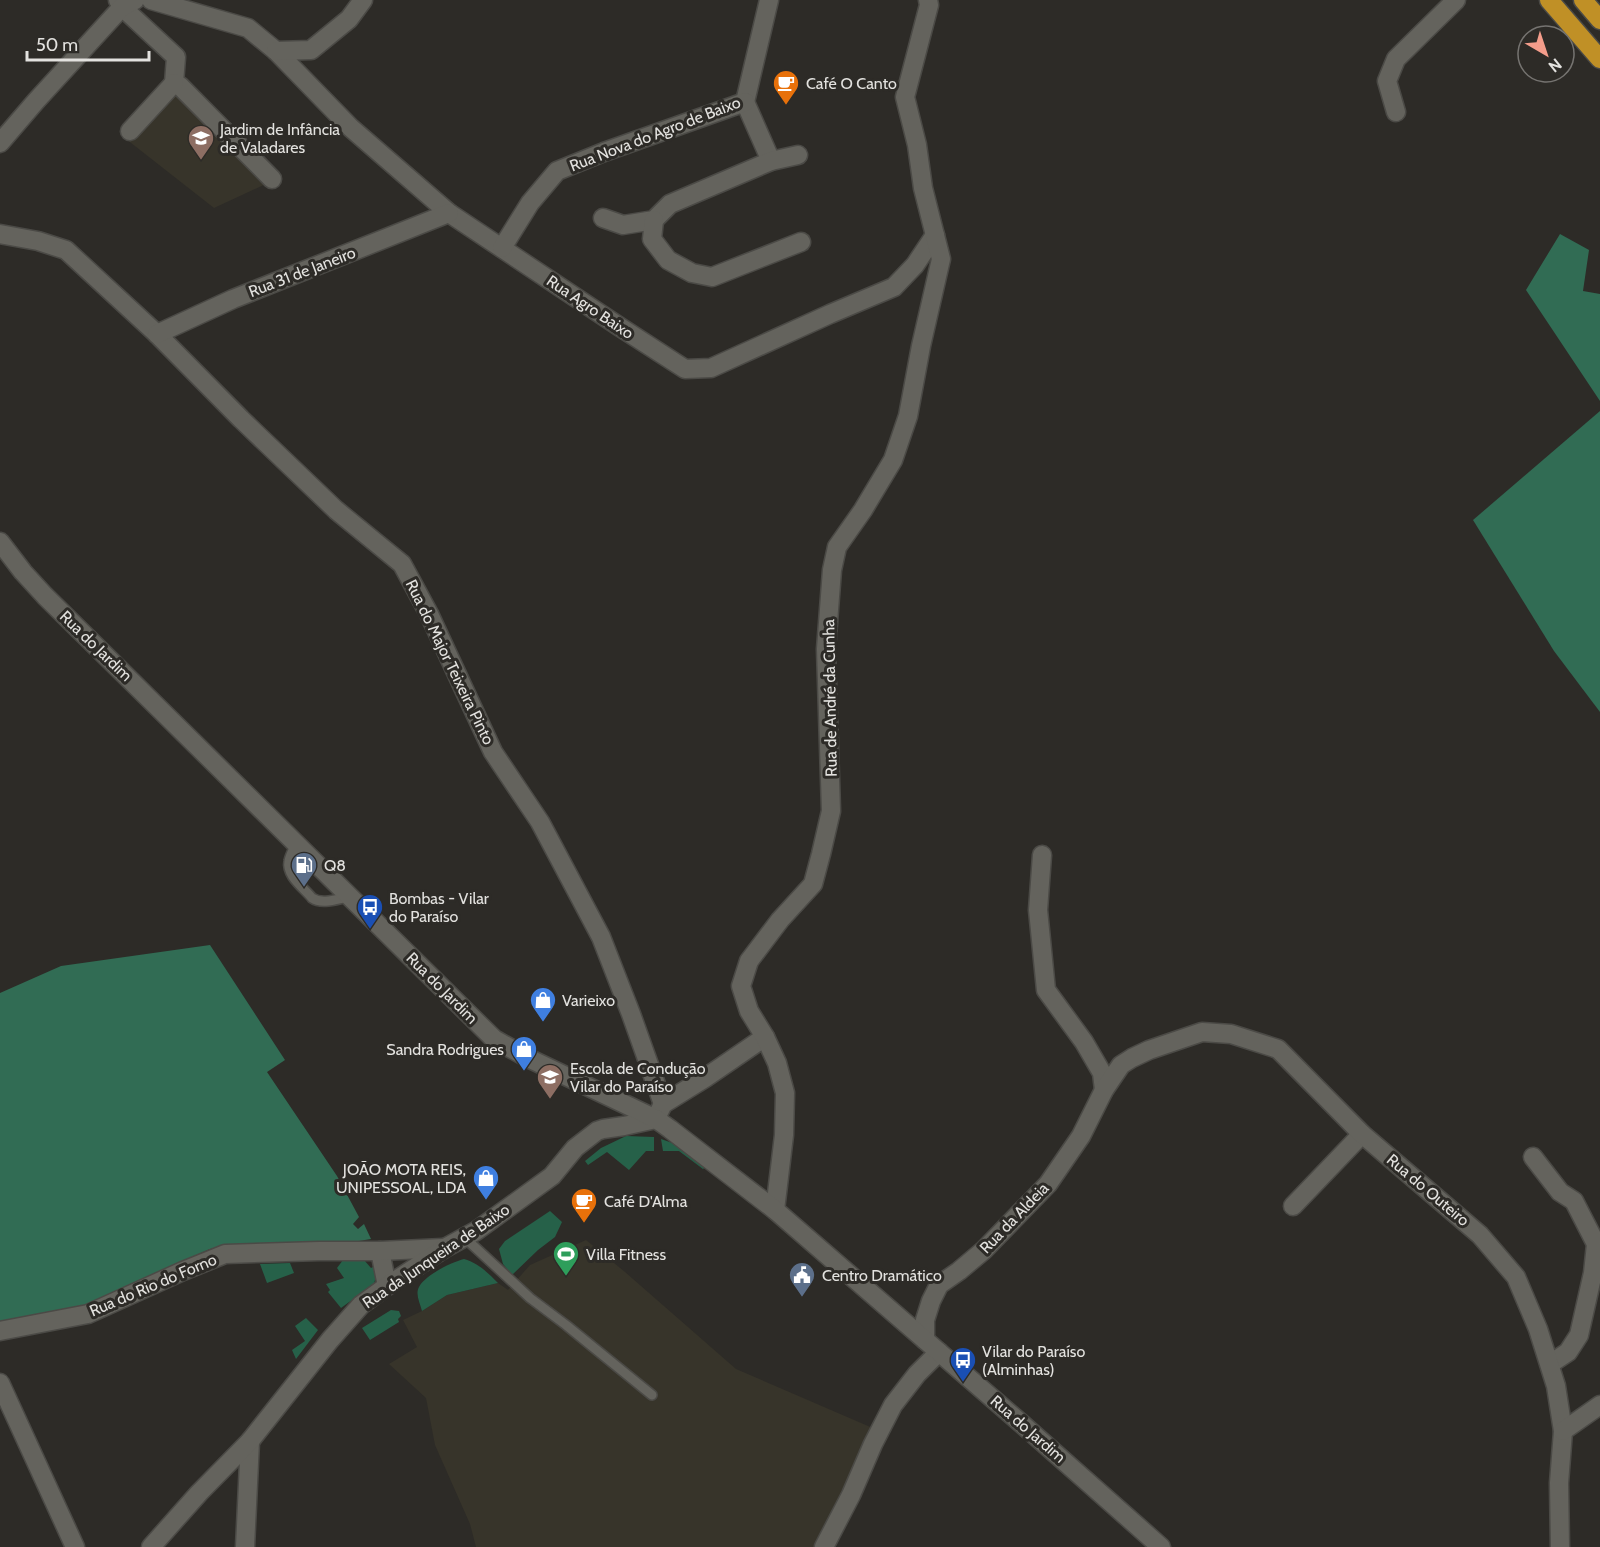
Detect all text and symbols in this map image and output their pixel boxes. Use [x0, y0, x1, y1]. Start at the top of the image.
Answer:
scale bar [27, 24, 148, 62]
north arrow [1516, 24, 1576, 84]
text: 50 m [36, 34, 78, 56]
text: N [1545, 54, 1565, 76]
cafe icon: Café O Canto [771, 68, 801, 106]
place label: Café O Canto [806, 74, 897, 93]
street label: Rua Nova do Agro de Baixo [567, 93, 743, 175]
place label: Jardim de Infância de Valadares [219, 120, 340, 157]
school or university icon: Jardim de Infância de Valadares [186, 123, 216, 161]
street label: Rua 31 de Janeiro [246, 243, 358, 301]
street label: Rua Agro Baixo [543, 271, 637, 343]
street label: Rua do Major Teixeira Pinto [402, 576, 498, 748]
street label: Rua do Jardim [56, 607, 136, 685]
street label: Rua de André da Cunha [819, 619, 841, 777]
fuel station icon: Q8 [289, 850, 319, 888]
place label: Q8 [324, 856, 346, 875]
place label: Bombas - Vilar do Paraíso [389, 889, 490, 926]
bus stop icon: Bombas - Vilar do Paraíso [355, 892, 385, 930]
street label: Rua do Jardim [402, 948, 482, 1028]
shop icon: Varieixo [528, 985, 558, 1023]
place label: Varieixo [562, 991, 615, 1010]
shop icon: Sandra Rodrigues [509, 1034, 539, 1072]
place label: Sandra Rodrigues [386, 1040, 504, 1059]
place label: Escola de Condução Vilar do Paraíso [570, 1059, 706, 1096]
school or university icon: Escola de Condução Vilar do Paraíso [535, 1062, 565, 1100]
street label: Rua do Outeiro [1383, 1150, 1473, 1230]
place label: JOÃO MOTA REIS, UNIPESSOAL, LDA [336, 1160, 466, 1197]
shop icon: JOÃO MOTA REIS, UNIPESSOAL, LDA [471, 1163, 501, 1201]
street label: Rua da Aldeia [976, 1178, 1053, 1257]
cafe icon: Café D'Alma [569, 1186, 599, 1224]
place label: Café D'Alma [604, 1192, 688, 1211]
street label: Rua da Junqueira de Baixo [359, 1200, 513, 1312]
sports icon: Villa Fitness [551, 1239, 581, 1277]
place label: Villa Fitness [586, 1245, 666, 1264]
street label: Rua do Rio do Forno [87, 1250, 220, 1320]
public building icon: Centro Dramático [787, 1260, 817, 1298]
place label: Centro Dramático [822, 1266, 942, 1285]
place label: Vilar do Paraíso (Alminhas) [982, 1342, 1085, 1379]
bus stop icon: Vilar do Paraíso (Alminhas) [948, 1345, 978, 1383]
street label: Rua do Jardim [987, 1391, 1069, 1467]

